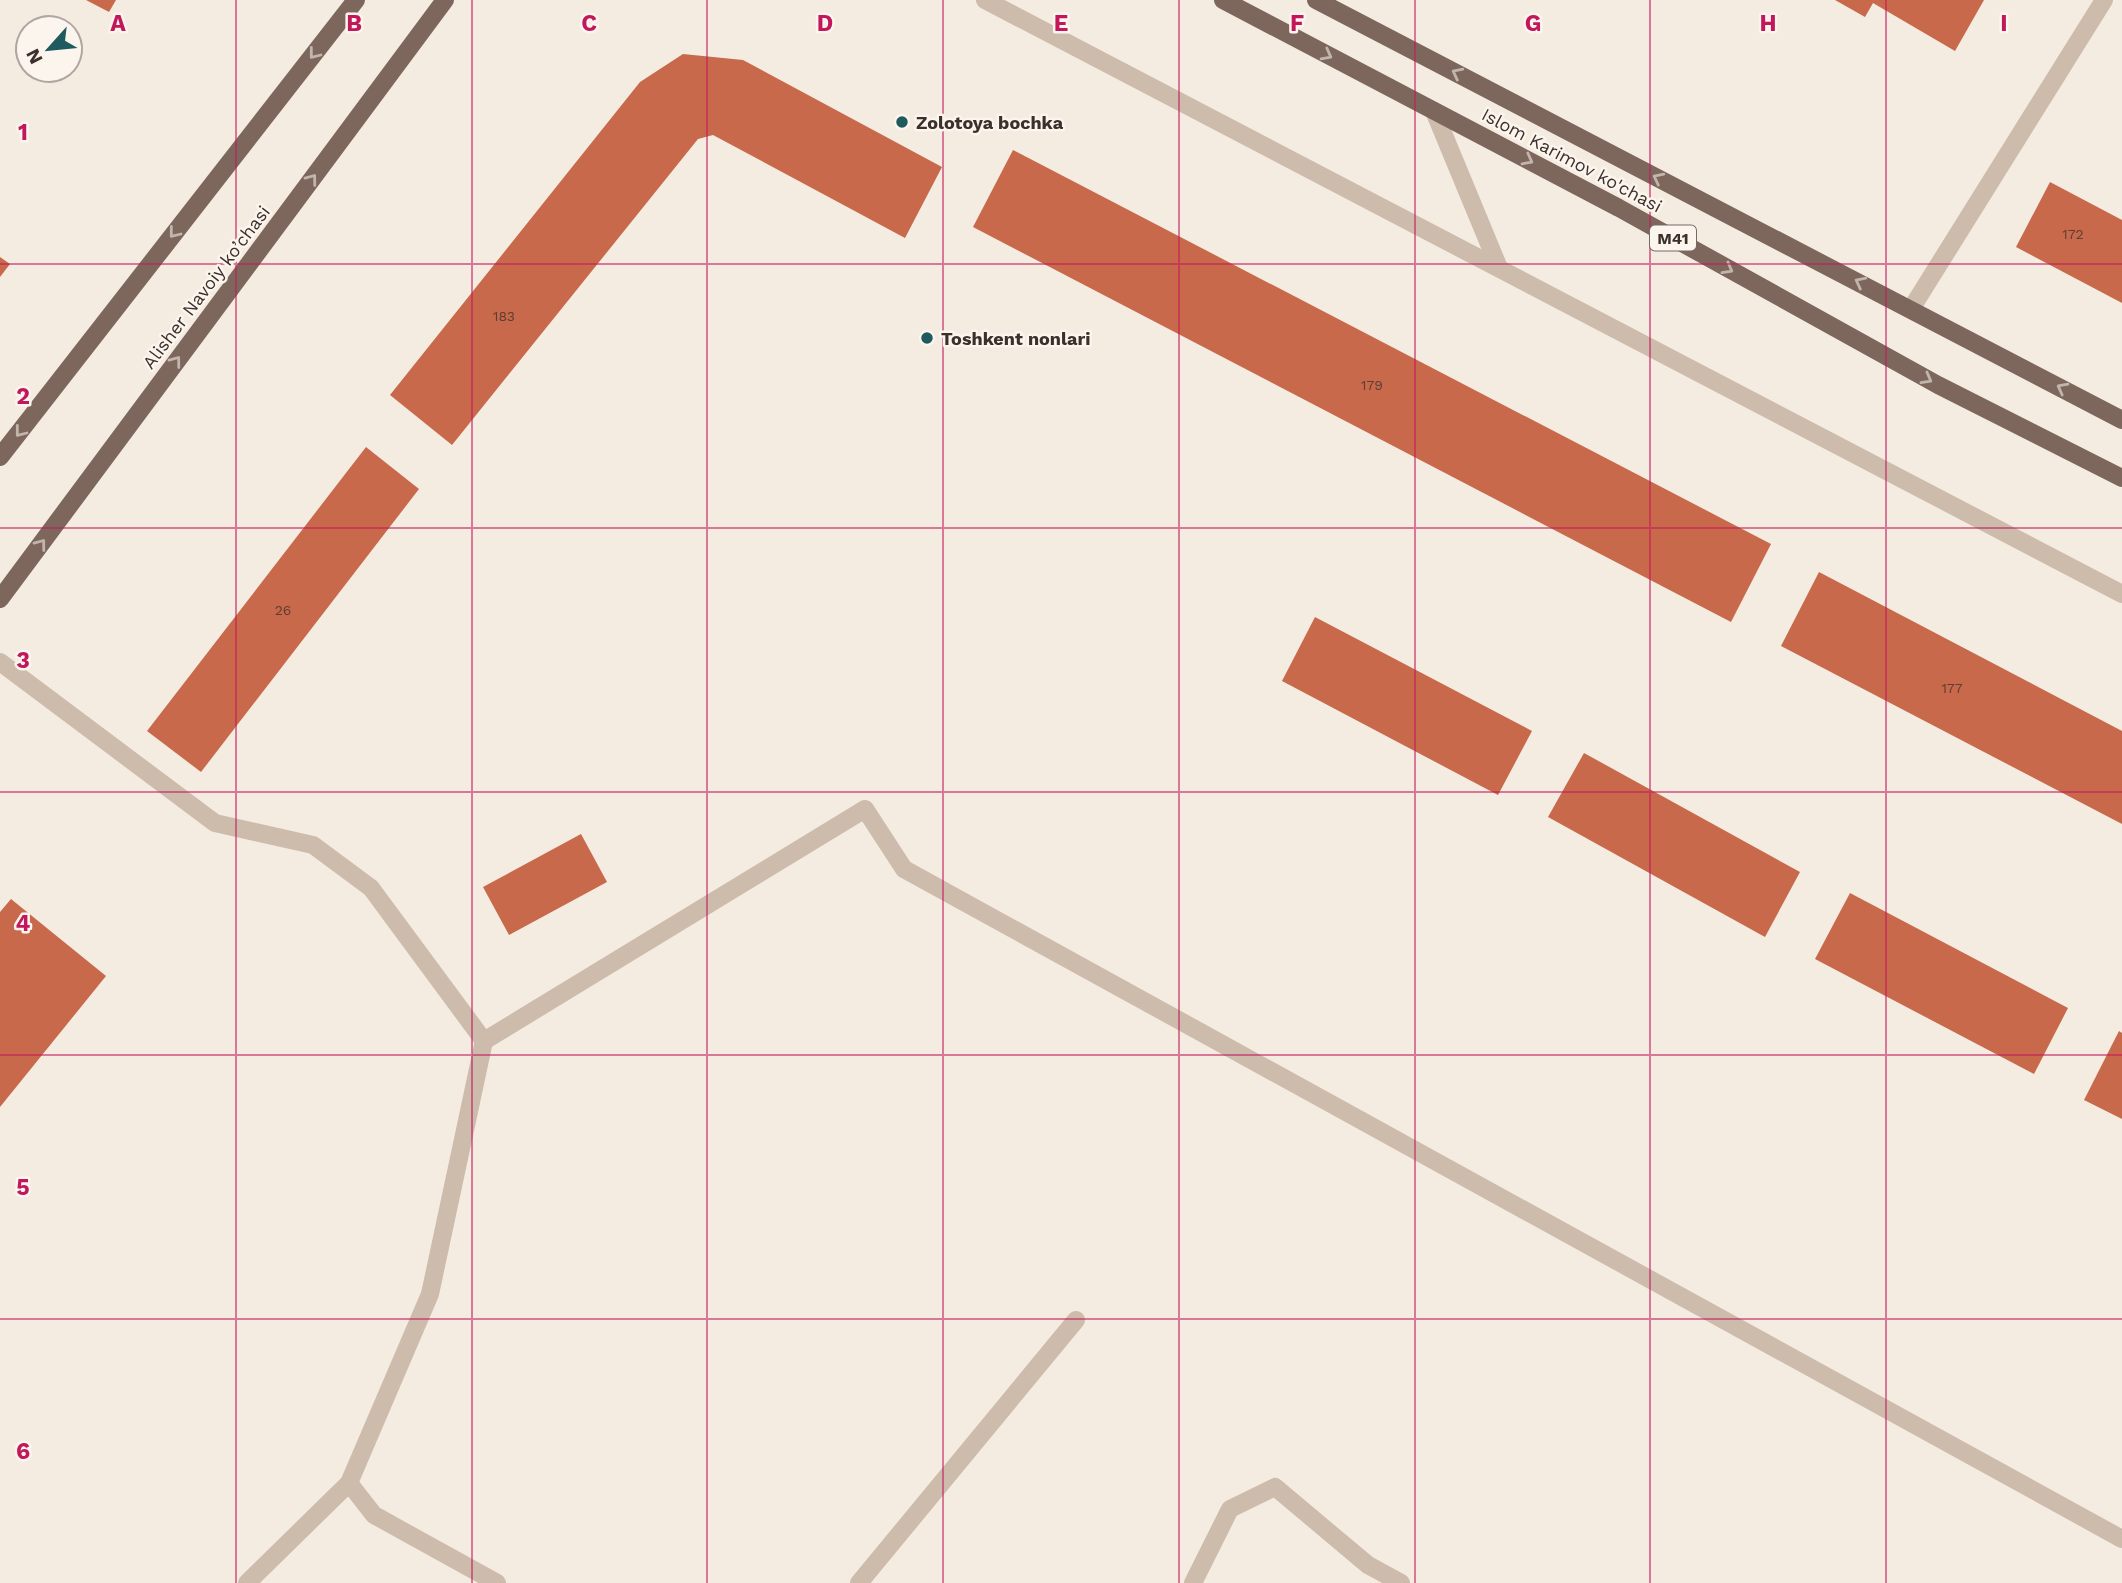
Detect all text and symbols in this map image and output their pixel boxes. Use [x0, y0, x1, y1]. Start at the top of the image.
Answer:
text: A [110, 10, 126, 37]
text: B [346, 10, 362, 37]
text: C [581, 10, 597, 37]
text: D [817, 10, 833, 37]
text: E [1054, 10, 1068, 37]
text: F [1290, 10, 1304, 37]
text: G [1525, 10, 1541, 37]
text: H [1759, 10, 1777, 37]
text: I [2000, 10, 2008, 37]
north arrow [14, 14, 84, 84]
text: N [21, 45, 48, 68]
one-way arrow [309, 46, 322, 59]
one-way arrow [1319, 46, 1332, 60]
one-way arrow [1451, 67, 1464, 81]
street label: Islom Karimov ko'chasi [1478, 104, 1666, 216]
place label: Zolotoya bochka [916, 112, 1064, 133]
marker: Zolotoya bochka [894, 114, 910, 130]
text: 1 [18, 119, 28, 146]
one-way arrow [1521, 152, 1533, 166]
one-way arrow [1653, 172, 1666, 186]
one-way arrow [304, 174, 317, 187]
street label: Alisher Navoiy ko’chasi [138, 201, 274, 373]
one-way arrow [170, 226, 183, 238]
road number: M41 [1650, 226, 1696, 250]
house number: 172 [2062, 226, 2084, 242]
one-way arrow [1721, 260, 1733, 274]
one-way arrow [1855, 277, 1868, 291]
house number: 183 [493, 308, 515, 324]
place label: Toshkent nonlari [941, 328, 1090, 349]
marker: Toshkent nonlari [919, 330, 935, 346]
one-way arrow [168, 357, 181, 369]
one-way arrow [1920, 371, 1932, 384]
house number: 179 [1361, 377, 1383, 393]
text: 2 [16, 383, 30, 410]
one-way arrow [2057, 383, 2069, 397]
one-way arrow [15, 425, 28, 437]
one-way arrow [32, 539, 45, 552]
house number: 26 [275, 602, 291, 618]
text: 3 [16, 647, 30, 674]
house number: 177 [1941, 680, 1963, 696]
text: 4 [16, 910, 31, 937]
text: 5 [16, 1174, 30, 1201]
text: 6 [16, 1438, 30, 1465]

